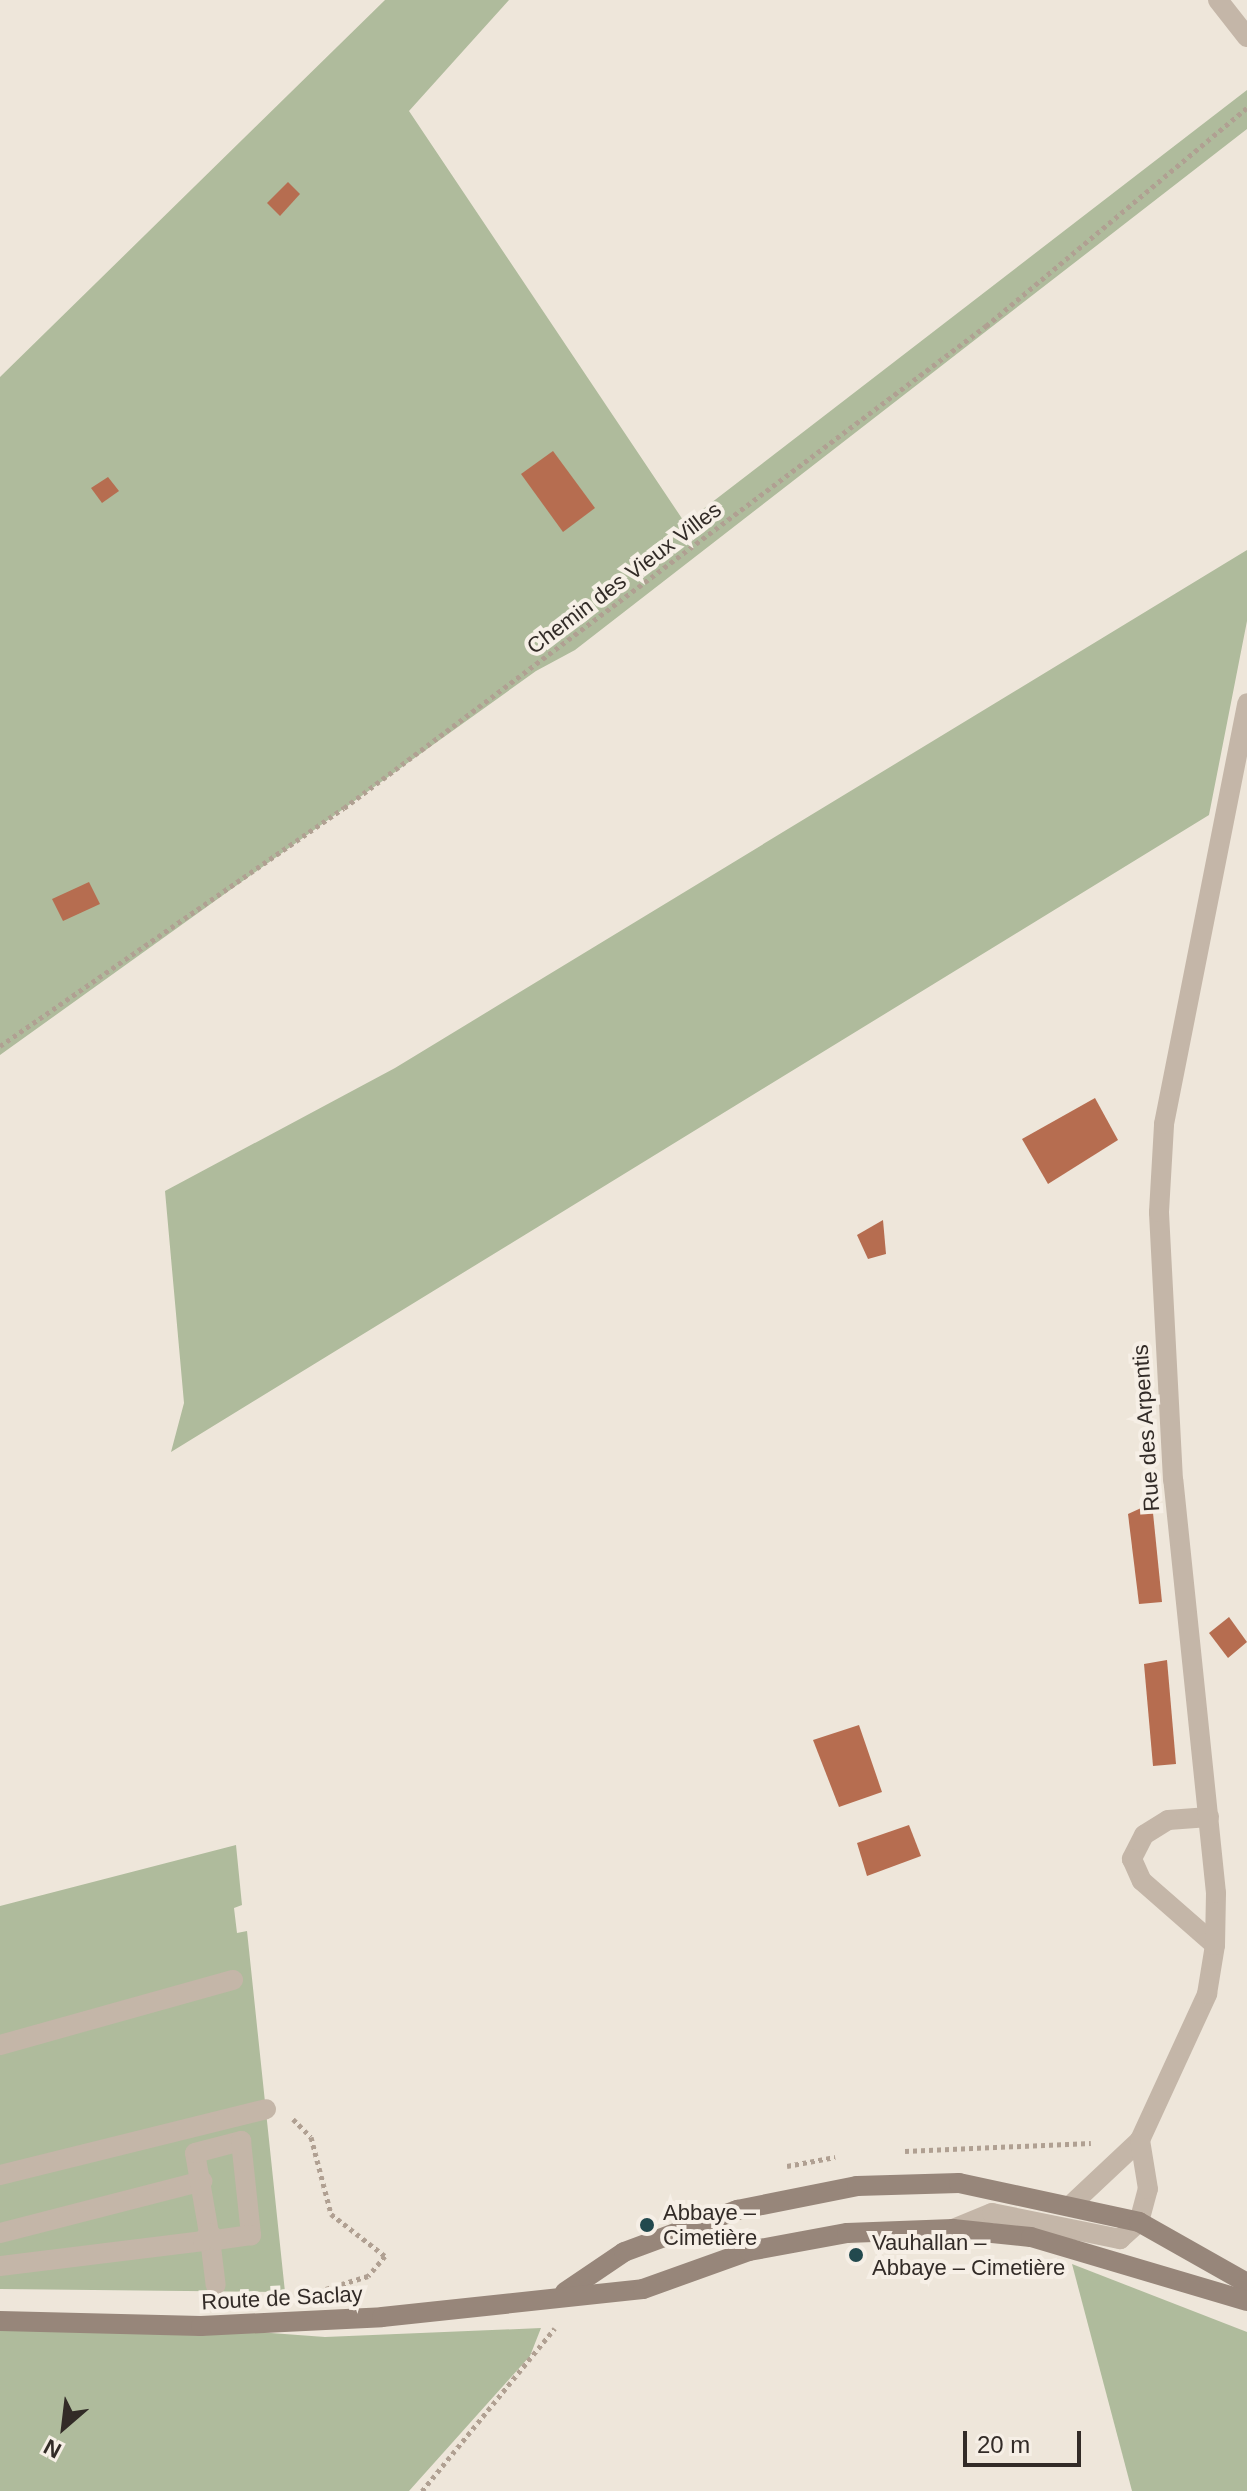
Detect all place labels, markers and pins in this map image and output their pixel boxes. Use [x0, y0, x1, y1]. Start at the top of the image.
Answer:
place label: Abbaye – Cimetière [663, 2199, 757, 2250]
marker: Abbaye – Cimetière [638, 2216, 656, 2234]
place label: Vauhallan – Abbaye – Cimetière [872, 2229, 1065, 2280]
marker: Vauhallan – Abbaye – Cimetière [847, 2246, 865, 2264]

